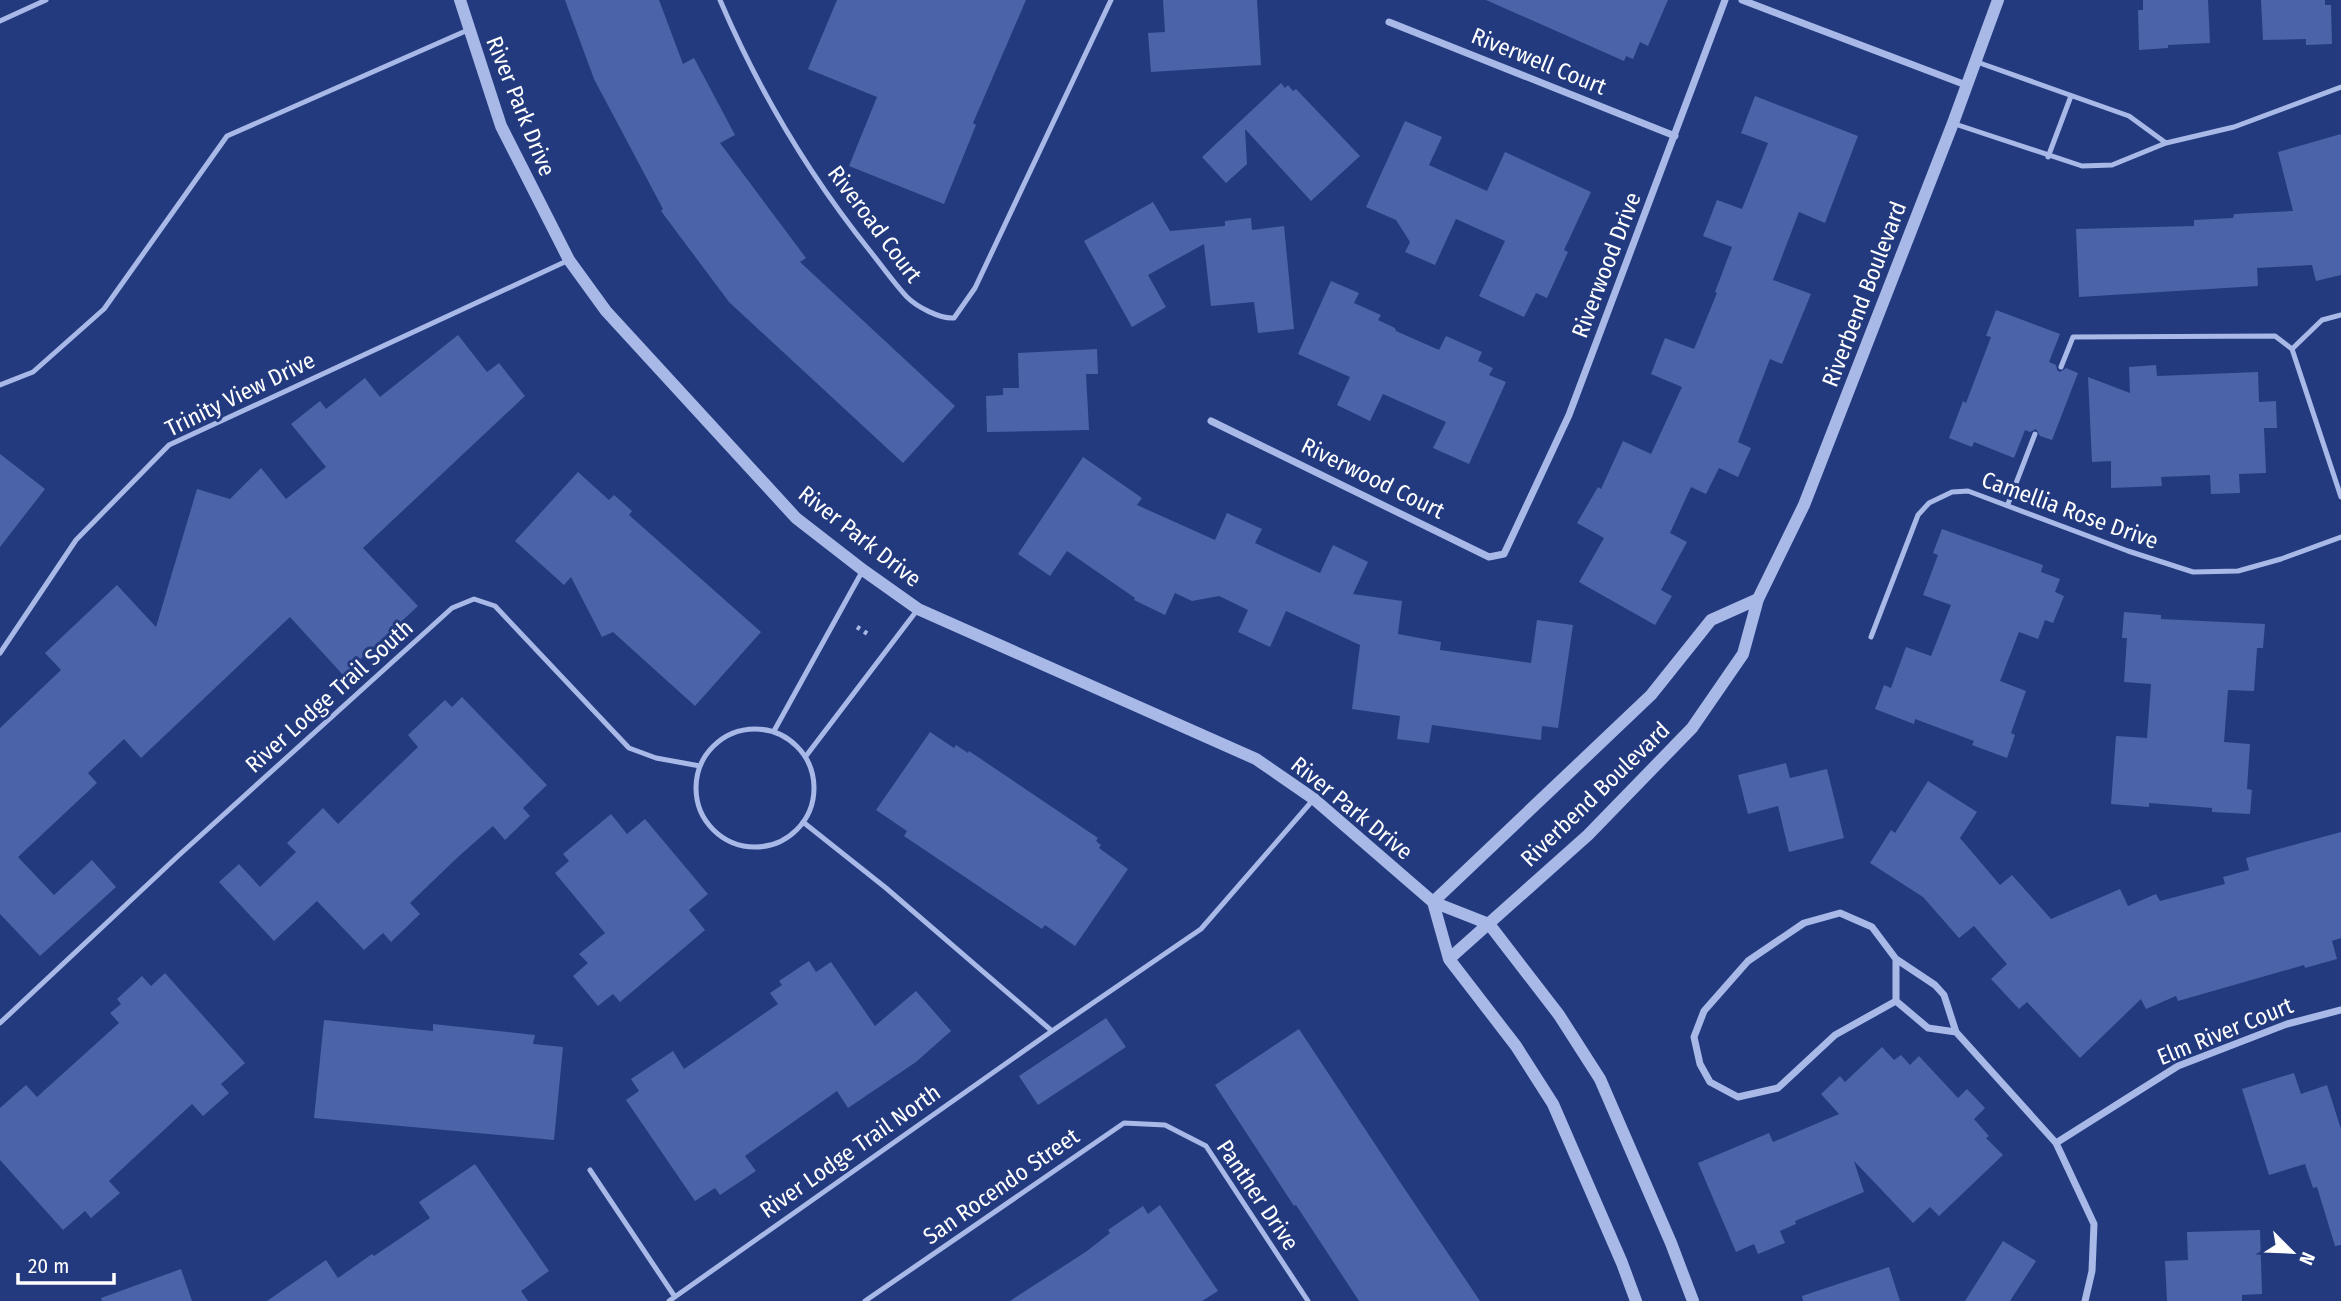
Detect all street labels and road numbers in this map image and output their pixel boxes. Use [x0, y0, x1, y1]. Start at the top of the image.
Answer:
street label: Riverwell Court [1468, 21, 1611, 101]
street label: River Park Drive [480, 32, 562, 180]
street label: Riveroad Court [822, 160, 928, 288]
street label: Riverwood Drive [1565, 188, 1647, 342]
street label: Riverbend Boulevard [1816, 197, 1912, 391]
street label: Trinity View Drive [161, 346, 319, 442]
street label: Riverwood Court [1297, 431, 1450, 525]
street label: Camellia Rose Drive [1978, 465, 2162, 555]
street label: River Park Drive [793, 479, 927, 593]
street label: River Lodge Trail South [240, 613, 418, 779]
street label: Riverbend Boulevard [1515, 716, 1675, 872]
street label: River Park Drive [1286, 750, 1418, 866]
street label: Elm River Court [2153, 991, 2297, 1071]
street label: River Lodge Trail North [754, 1078, 946, 1224]
street label: San Rocendo Street [918, 1122, 1085, 1250]
street label: Panther Drive [1211, 1134, 1305, 1256]

